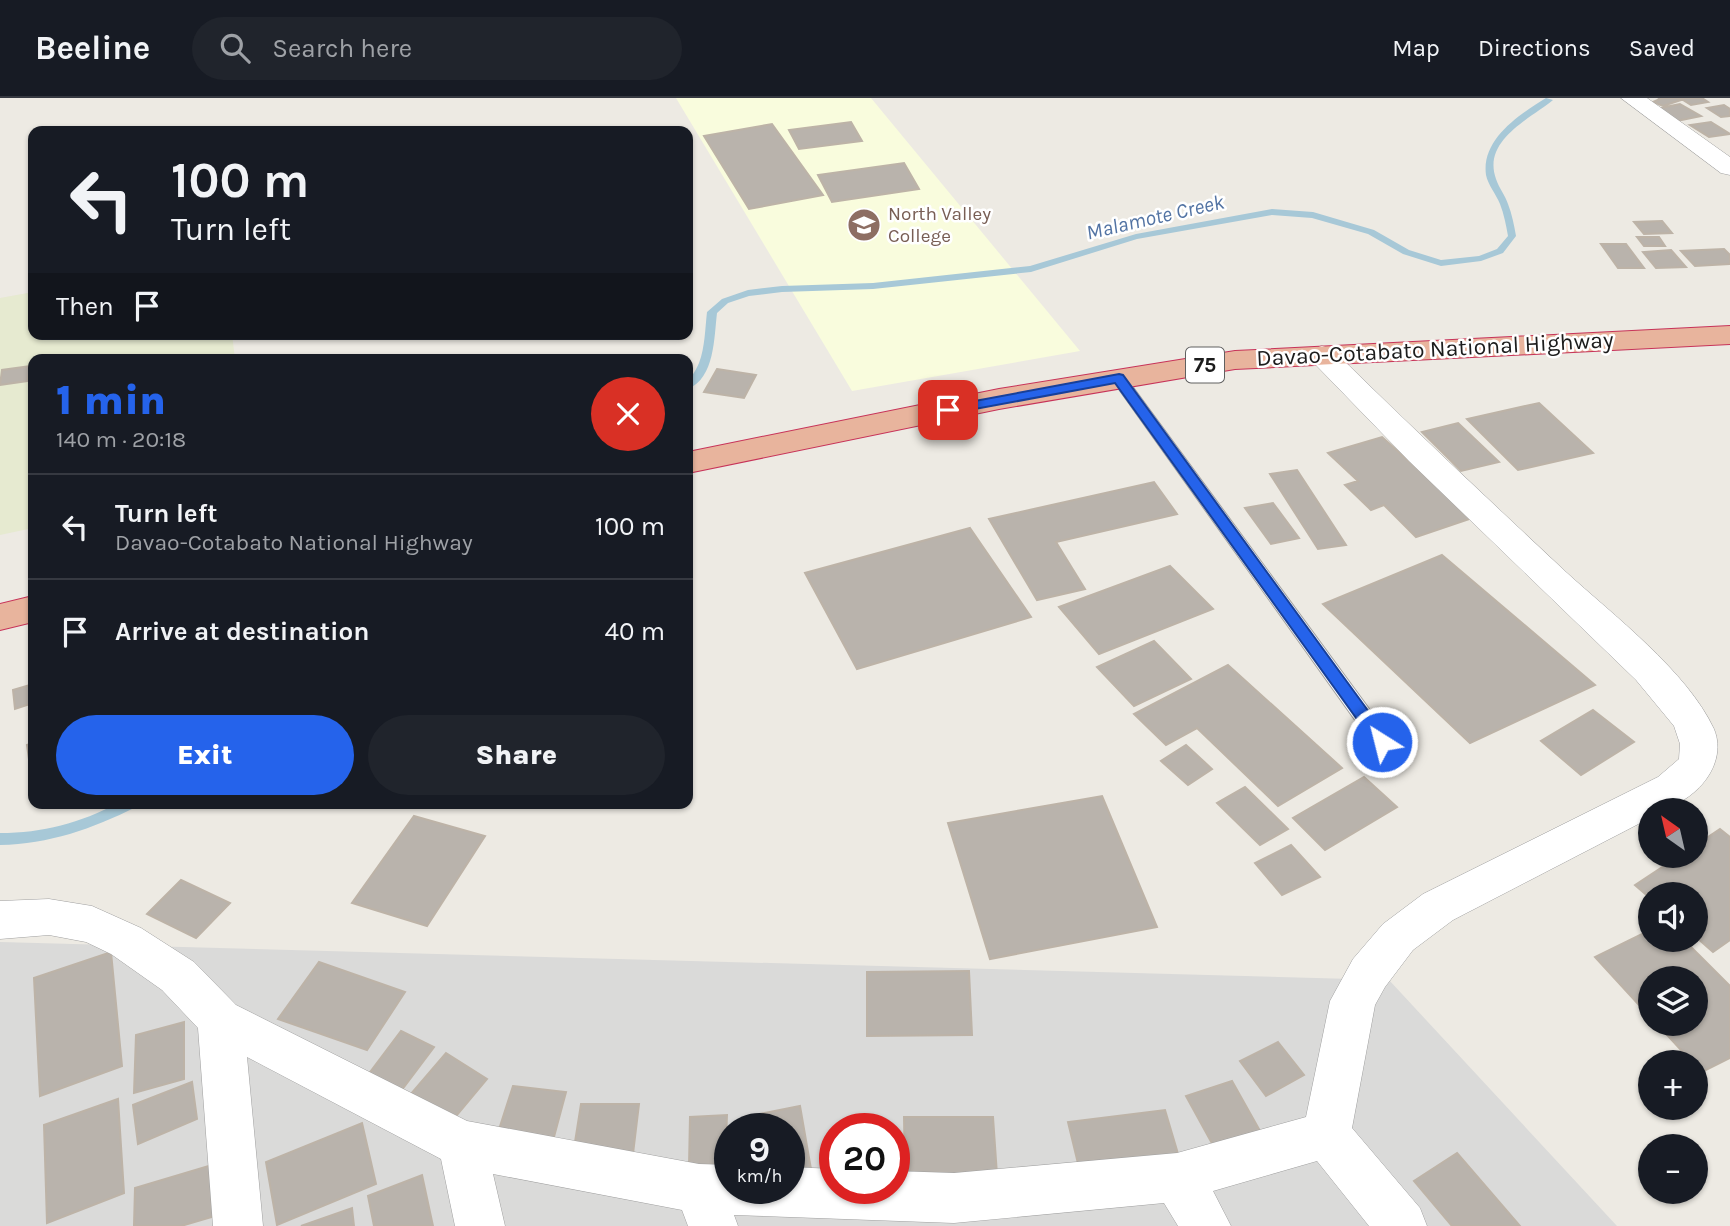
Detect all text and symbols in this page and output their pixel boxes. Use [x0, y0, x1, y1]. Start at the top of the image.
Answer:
search box [192, 17, 682, 80]
text: Beeline [35, 29, 150, 67]
icon: search [216, 29, 254, 67]
text: Search here [272, 33, 412, 64]
text: Map [1392, 34, 1440, 62]
text: Directions [1478, 34, 1591, 62]
text: Saved [1629, 34, 1695, 62]
text: 100 m [171, 152, 309, 209]
icon: left [56, 154, 147, 245]
water label: Malamote Creek [1084, 189, 1227, 245]
place label: North Valley College [888, 203, 991, 247]
school or university icon: North Valley College [845, 206, 883, 244]
text: Turn left [171, 211, 291, 248]
icon: arrive [128, 287, 166, 325]
text: Then [56, 291, 114, 322]
street label: Davao-Cotabato National Highway [1256, 326, 1615, 372]
road number: 75 [1186, 348, 1224, 382]
text: 1 min [56, 375, 166, 425]
button: close [591, 377, 665, 451]
pin [918, 380, 978, 440]
icon: arrive [929, 391, 967, 429]
text: 140 m · 20:18 [56, 426, 186, 453]
text: Turn left [115, 498, 217, 529]
icon: left [56, 508, 94, 546]
text: 100 m [595, 511, 665, 542]
text: Davao-Cotabato National Highway [115, 529, 473, 556]
icon: arrive [56, 613, 94, 651]
text: Arrive at destination [115, 616, 369, 647]
text: 40 m [605, 616, 665, 647]
position arrow [1345, 705, 1419, 779]
button: Exit [56, 715, 354, 795]
button: Share [368, 715, 665, 795]
north arrow [1638, 798, 1708, 868]
map controls [1638, 798, 1708, 1204]
button: sound [1638, 882, 1708, 952]
button: layers [1638, 966, 1708, 1036]
button: + [1638, 1050, 1708, 1120]
speed limit sign: 20 [819, 1113, 910, 1204]
text: 9 [749, 1129, 770, 1170]
button: − [1638, 1134, 1708, 1204]
text: km/h [737, 1165, 782, 1187]

